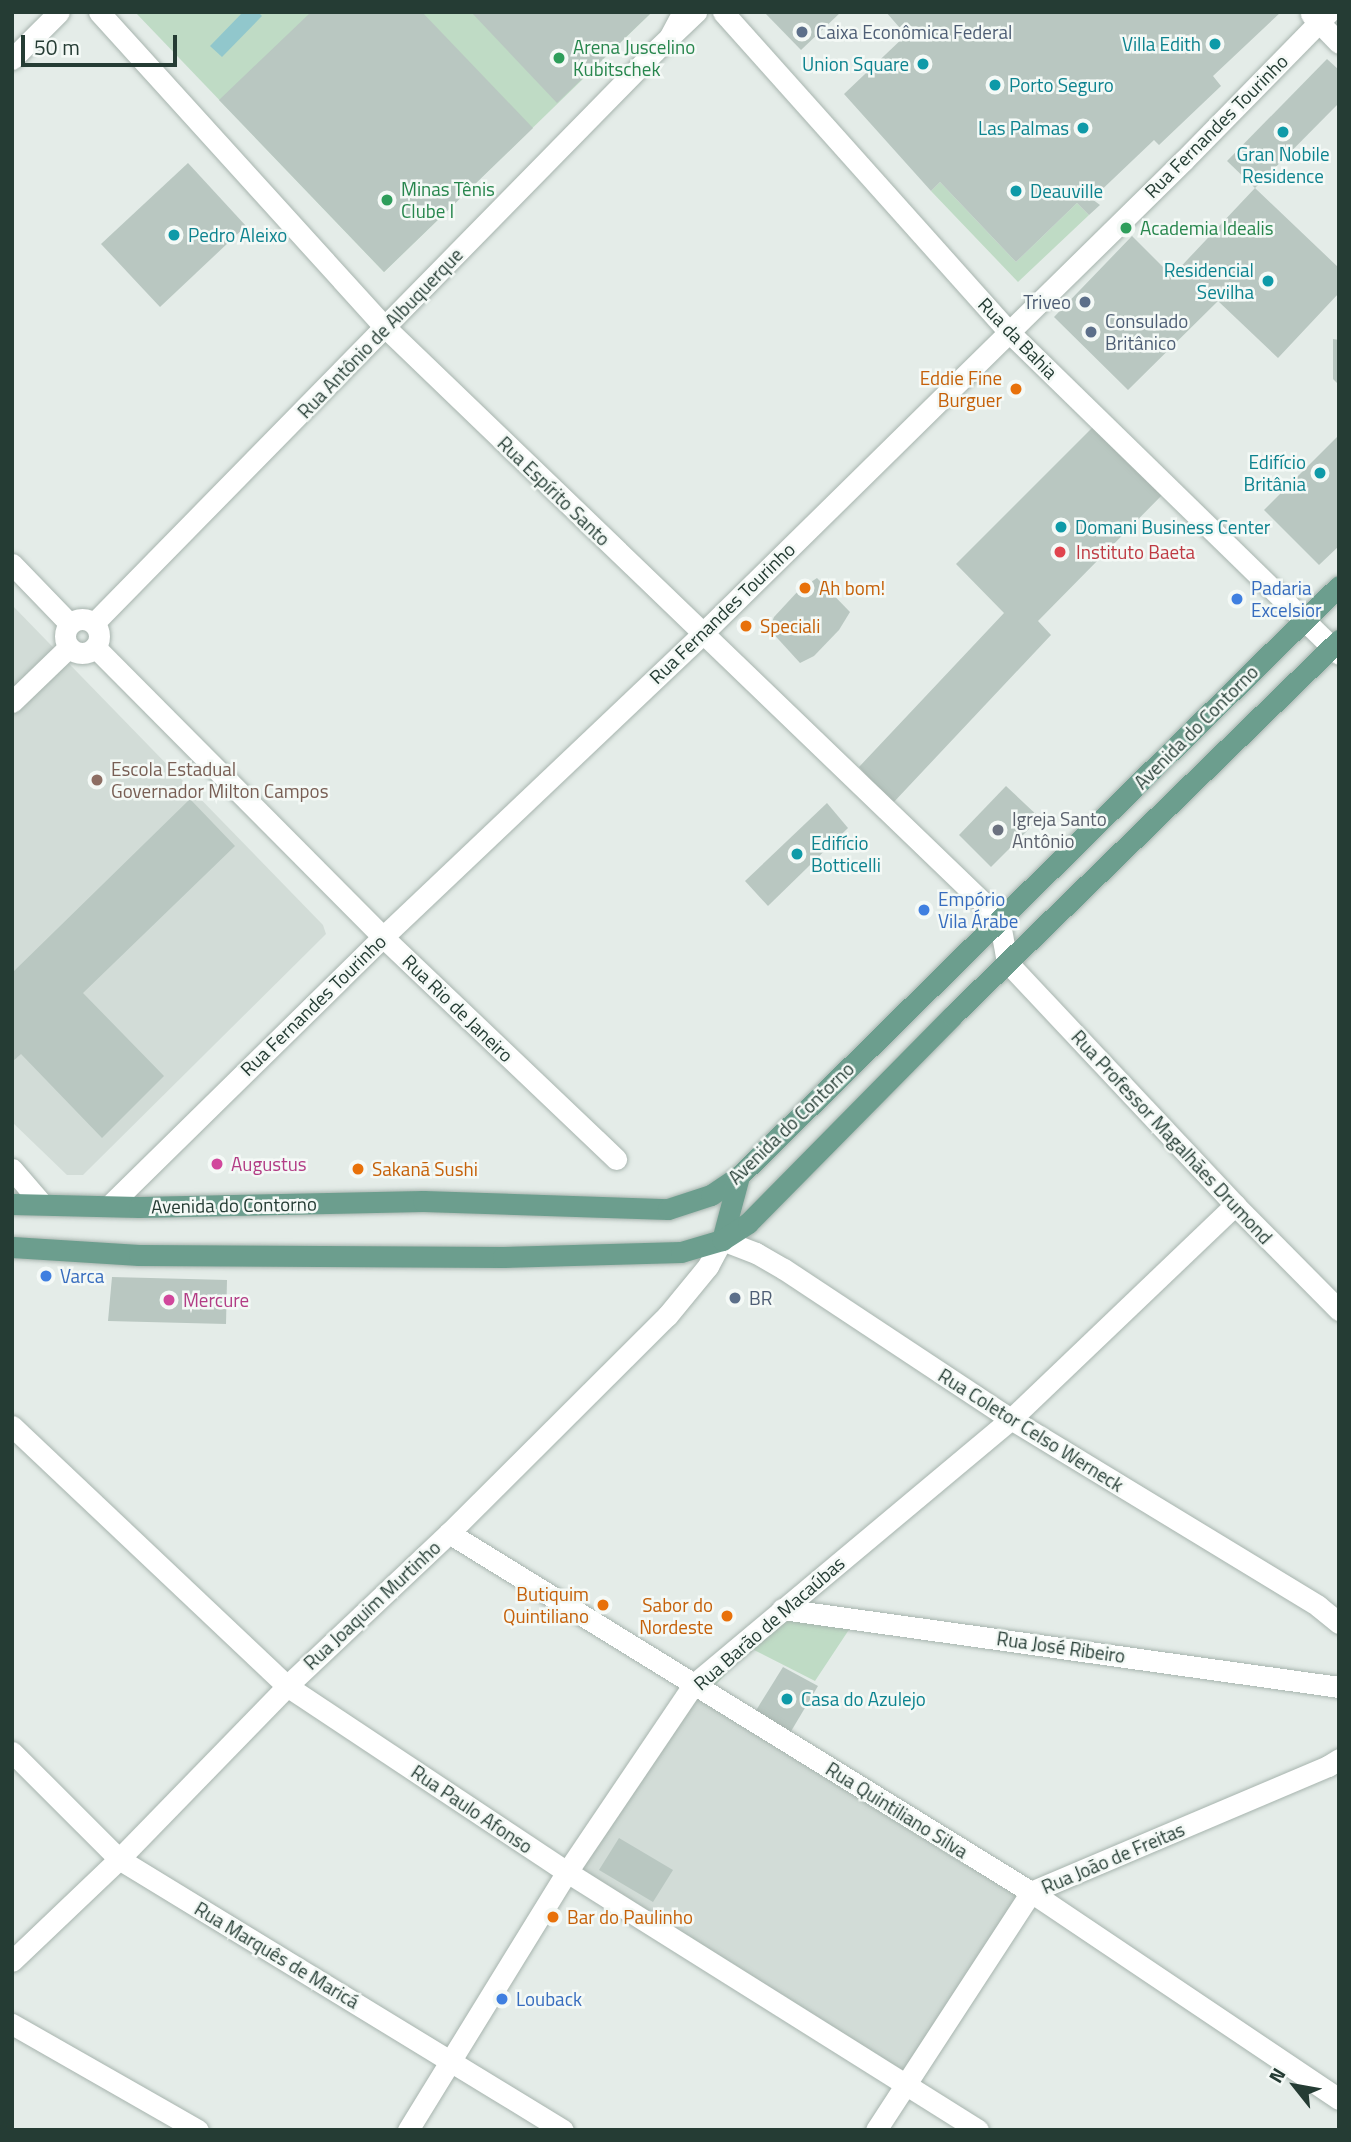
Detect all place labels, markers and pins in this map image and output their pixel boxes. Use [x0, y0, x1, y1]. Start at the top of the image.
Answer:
place label: Caixa Econômica Federal [816, 21, 1012, 43]
marker: Caixa Econômica Federal [794, 24, 810, 40]
place label: Villa Edith [1122, 33, 1201, 55]
place label: Arena Juscelino Kubitschek [573, 36, 695, 80]
marker: Villa Edith [1207, 36, 1223, 52]
marker: Arena Juscelino Kubitschek [551, 50, 567, 66]
place label: Union Square [802, 53, 909, 75]
marker: Union Square [915, 56, 931, 72]
place label: Porto Seguro [1009, 74, 1114, 96]
marker: Porto Seguro [987, 77, 1003, 93]
place label: Las Palmas [978, 117, 1069, 139]
marker: Las Palmas [1075, 120, 1091, 136]
marker: Gran Nobile Residence [1275, 124, 1291, 140]
place label: Gran Nobile Residence [1236, 143, 1330, 187]
place label: Minas Tênis Clube I [401, 178, 495, 222]
place label: Deauville [1030, 180, 1103, 202]
marker: Deauville [1008, 183, 1024, 199]
marker: Minas Tênis Clube I [379, 192, 395, 208]
place label: Academia Idealis [1140, 217, 1274, 239]
marker: Academia Idealis [1118, 220, 1134, 236]
place label: Pedro Aleixo [188, 224, 287, 246]
marker: Pedro Aleixo [166, 227, 182, 243]
place label: Residencial Sevilha [1164, 259, 1254, 303]
marker: Residencial Sevilha [1260, 273, 1276, 289]
place label: Triveo [1023, 291, 1071, 313]
marker: Triveo [1077, 294, 1093, 310]
place label: Consulado Britânico [1105, 310, 1188, 354]
marker: Consulado Britânico [1083, 324, 1099, 340]
place label: Eddie Fine Burguer [920, 367, 1002, 411]
marker: Eddie Fine Burguer [1008, 381, 1024, 397]
place label: Edifício Britânia [1243, 451, 1306, 495]
marker: Edifício Britânia [1312, 465, 1328, 481]
place label: Domani Business Center [1075, 516, 1270, 538]
marker: Domani Business Center [1053, 519, 1069, 535]
place label: Instituto Baeta [1076, 541, 1195, 563]
marker: Instituto Baeta [1050, 542, 1070, 562]
place label: Ah bom! [819, 577, 885, 599]
place label: Padaria Excelsior [1251, 577, 1322, 621]
marker: Ah bom! [797, 580, 813, 596]
marker: Padaria Excelsior [1229, 591, 1245, 607]
place label: Speciali [760, 615, 820, 637]
marker: Speciali [738, 618, 754, 634]
place label: Escola Estadual Governador Milton Campos [111, 758, 328, 802]
marker: Escola Estadual Governador Milton Campos [89, 772, 105, 788]
place label: Igreja Santo Antônio [1012, 808, 1107, 852]
marker: Igreja Santo Antônio [990, 822, 1006, 838]
place label: Edifício Botticelli [811, 832, 881, 876]
marker: Edifício Botticelli [789, 846, 805, 862]
place label: Empório Vila Árabe [938, 888, 1018, 932]
marker: Empório Vila Árabe [916, 902, 932, 918]
place label: Augustus [231, 1153, 307, 1175]
marker: Augustus [209, 1156, 225, 1172]
place label: Sakanã Sushi [372, 1158, 478, 1180]
marker: Sakanã Sushi [350, 1161, 366, 1177]
place label: Varca [60, 1265, 104, 1287]
marker: Varca [38, 1268, 54, 1284]
place label: BR [749, 1287, 772, 1309]
place label: Mercure [183, 1289, 249, 1311]
marker: BR [727, 1290, 743, 1306]
marker: Mercure [161, 1292, 177, 1308]
place label: Butiquim Quintiliano [503, 1583, 589, 1627]
place label: Sabor do Nordeste [639, 1594, 713, 1638]
marker: Butiquim Quintiliano [595, 1597, 611, 1613]
marker: Sabor do Nordeste [719, 1608, 735, 1624]
place label: Casa do Azulejo [801, 1688, 926, 1710]
marker: Casa do Azulejo [779, 1691, 795, 1707]
place label: Bar do Paulinho [567, 1906, 693, 1928]
marker: Bar do Paulinho [545, 1909, 561, 1925]
place label: Louback [516, 1988, 582, 2010]
marker: Louback [494, 1991, 510, 2007]

